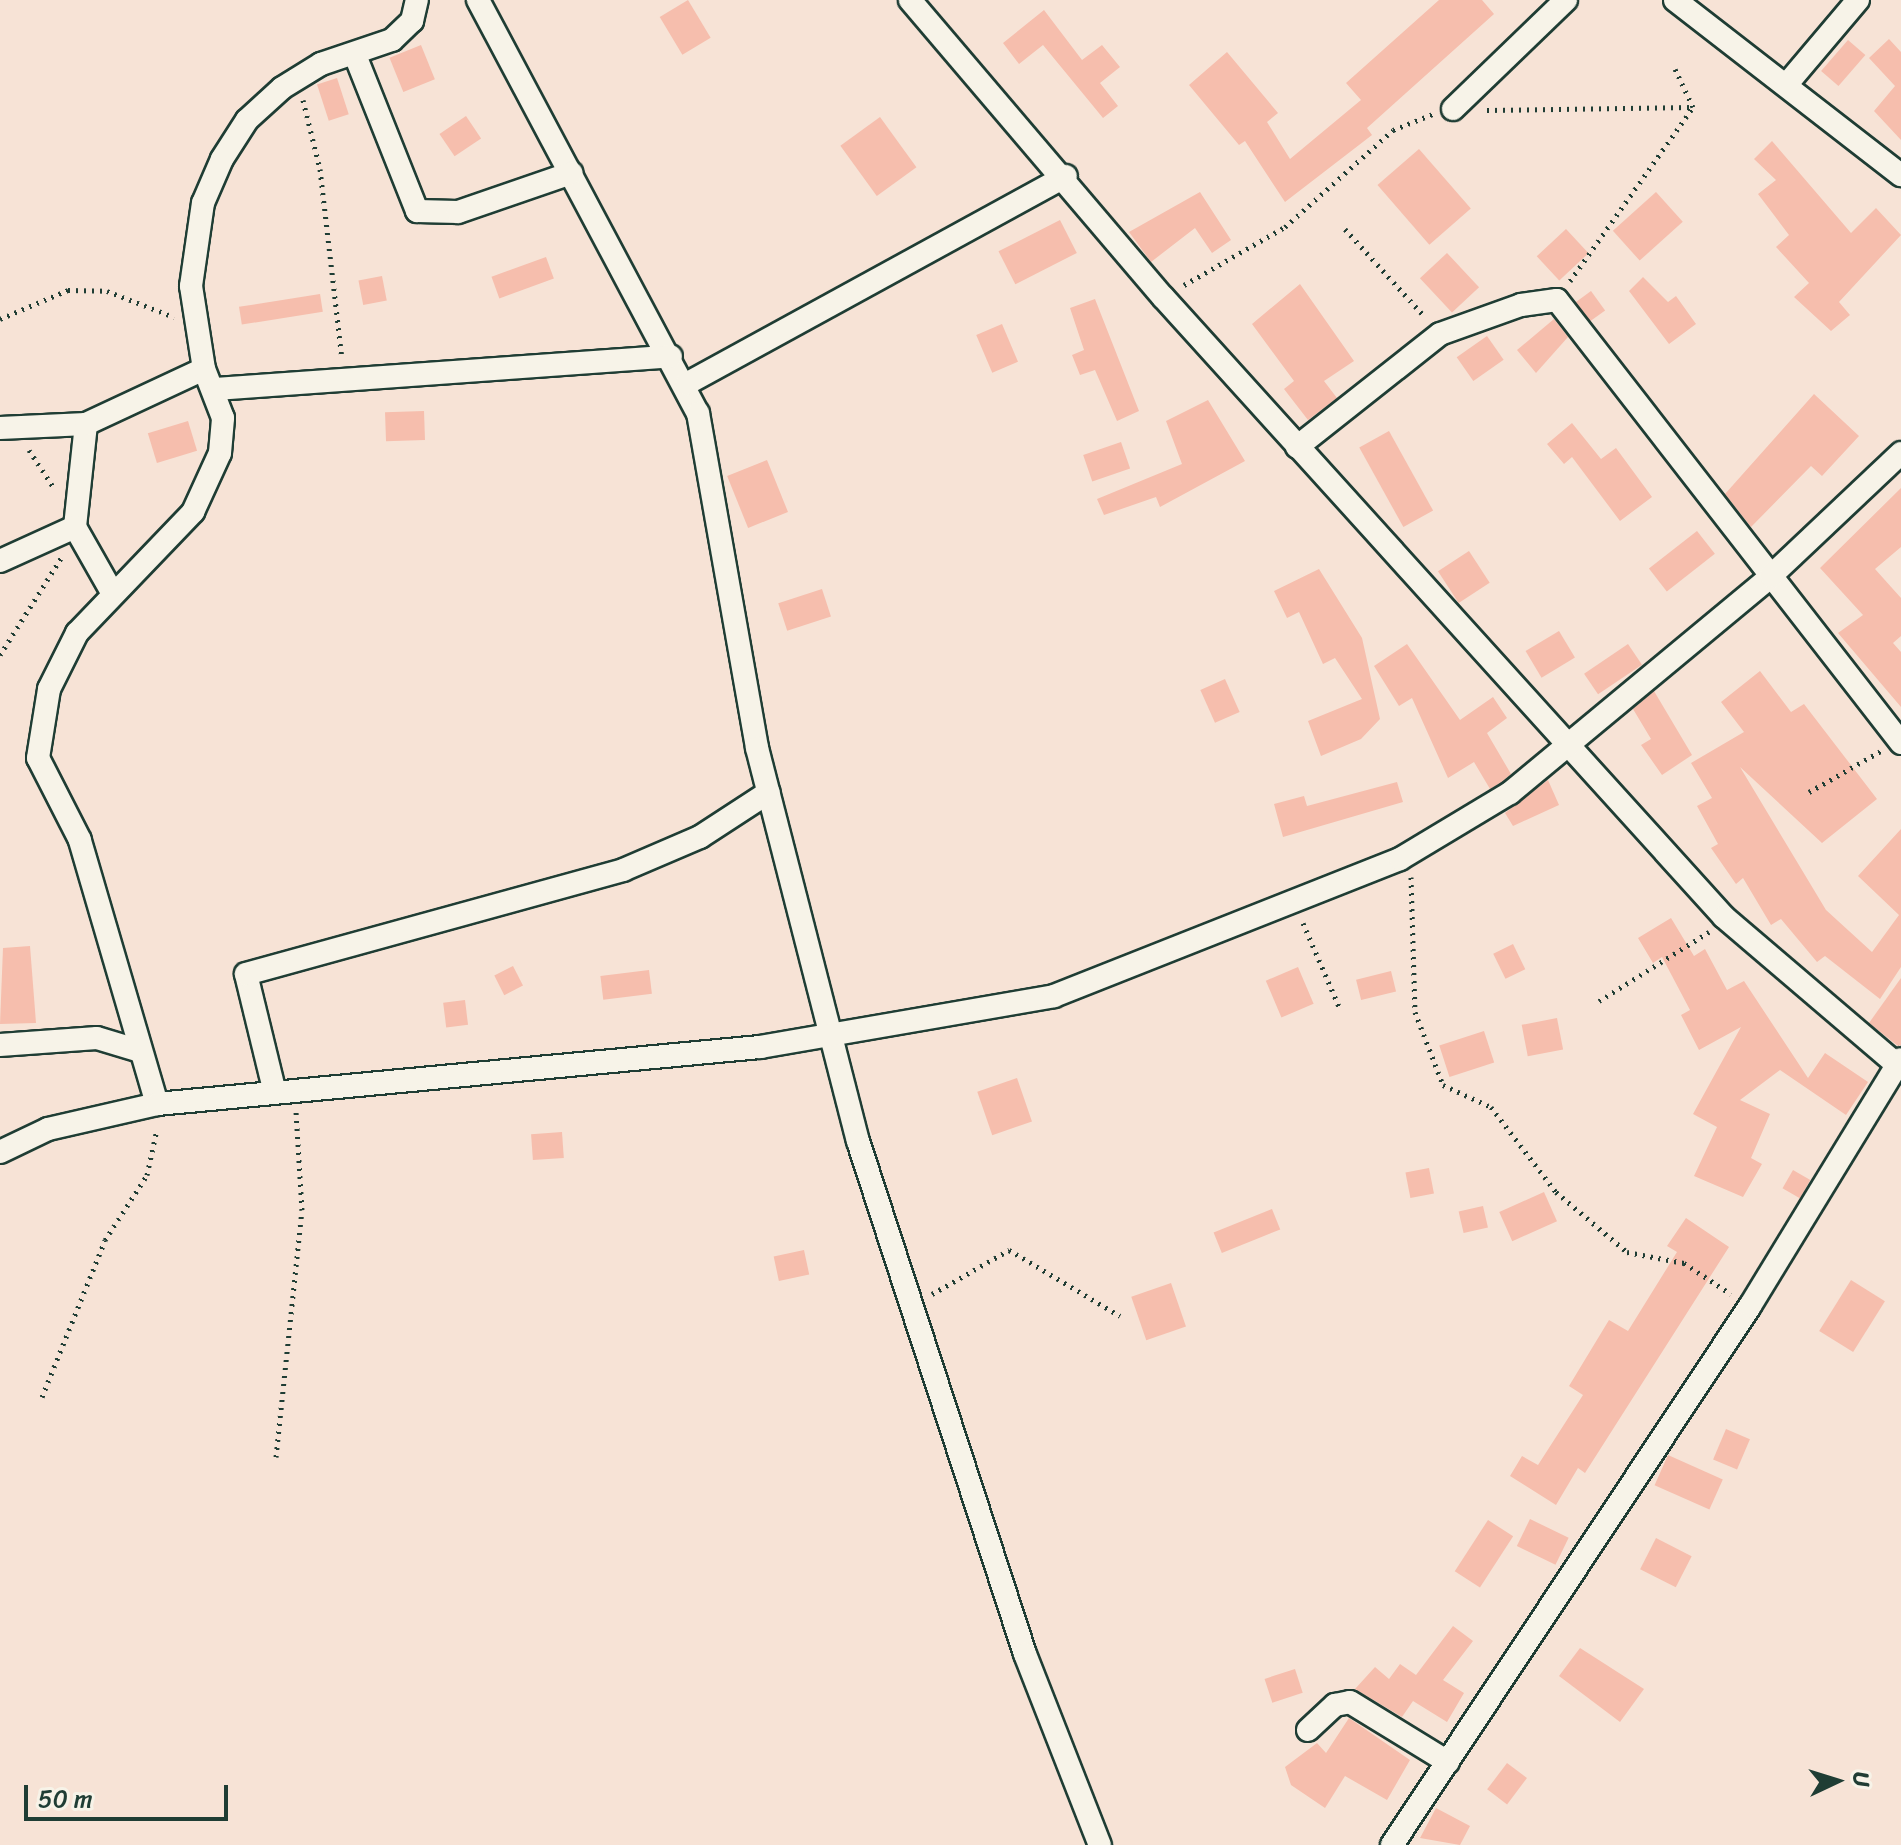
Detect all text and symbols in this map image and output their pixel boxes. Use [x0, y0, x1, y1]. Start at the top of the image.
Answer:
north arrow [1797, 1741, 1877, 1821]
scale bar [28, 1769, 232, 1819]
text: U [1841, 1771, 1881, 1788]
text: 50 m [38, 1778, 93, 1820]

